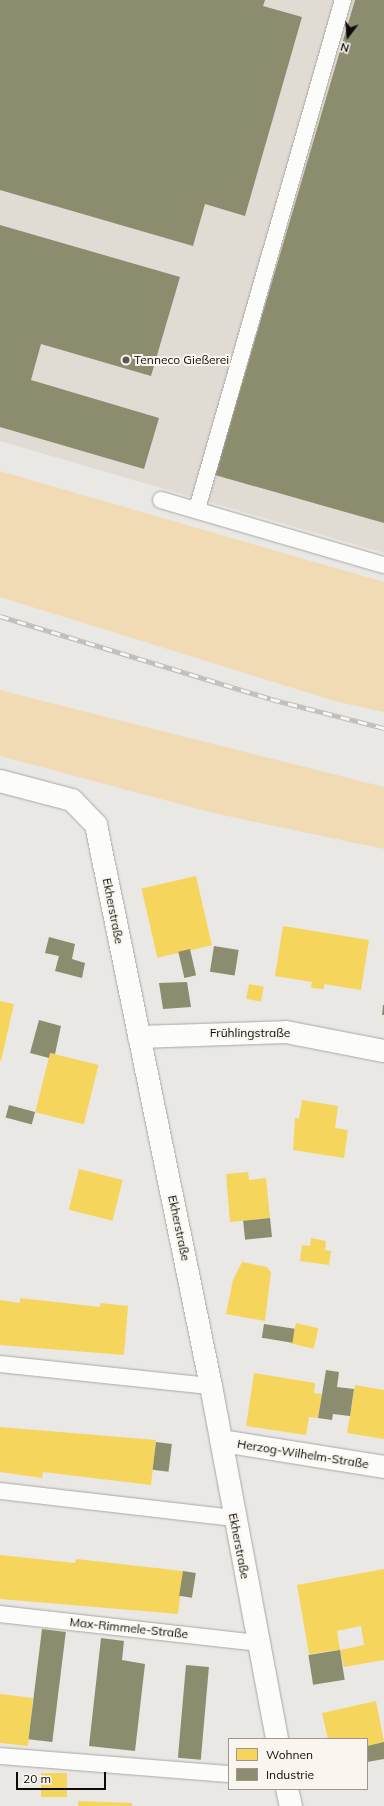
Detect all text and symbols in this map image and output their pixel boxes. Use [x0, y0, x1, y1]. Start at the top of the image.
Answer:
north arrow [328, 16, 368, 56]
text: N [339, 40, 351, 55]
place label: Tenneco Gießerei [134, 353, 229, 367]
marker: Tenneco Gießerei [121, 355, 131, 365]
street label: Ekherstraße [100, 877, 126, 945]
street label: Frühlingstraße [210, 1026, 290, 1040]
street label: Ekherstraße [165, 1194, 193, 1262]
street label: Herzog-Wilhelm-Straße [236, 1436, 370, 1472]
street label: Ekherstraße [226, 1512, 252, 1580]
street label: Max-Rimmele-Straße [69, 1615, 189, 1641]
legend [228, 1738, 368, 1790]
text: Wohnen [266, 1747, 313, 1762]
scale bar [18, 1764, 108, 1790]
text: Industrie [266, 1767, 314, 1782]
text: 20 m [23, 1771, 51, 1786]

